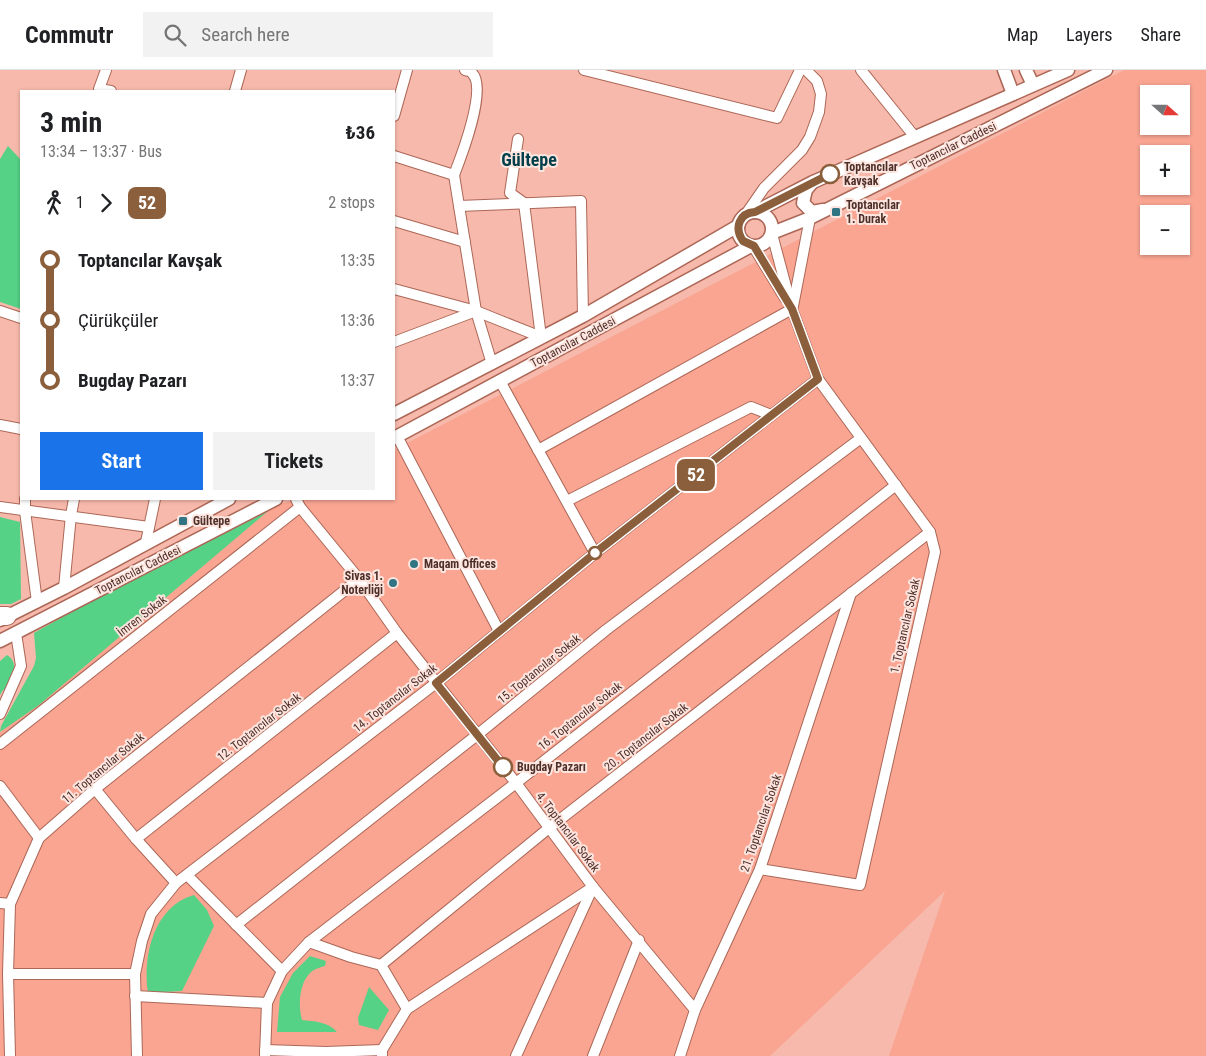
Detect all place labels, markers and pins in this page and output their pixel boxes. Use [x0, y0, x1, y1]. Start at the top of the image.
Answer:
place label: Toptancılar Kavşak [844, 160, 898, 188]
marker: Toptancılar Kavşak [820, 164, 840, 184]
place label: Toptancılar 1. Durak [846, 198, 900, 226]
marker: Toptancılar 1. Durak [830, 206, 842, 218]
place label: Gültepe [193, 514, 230, 528]
marker: Gültepe [177, 515, 189, 527]
unlabelled marker [588, 546, 602, 560]
place label: Maqam Offices [424, 557, 496, 571]
marker: Maqam Offices [408, 558, 420, 570]
place label: Sivas 1. Noterliği [341, 569, 383, 597]
marker: Sivas 1. Noterliği [387, 577, 399, 589]
marker: Bugday Pazarı [493, 757, 513, 777]
place label: Bugday Pazarı [517, 760, 586, 774]

